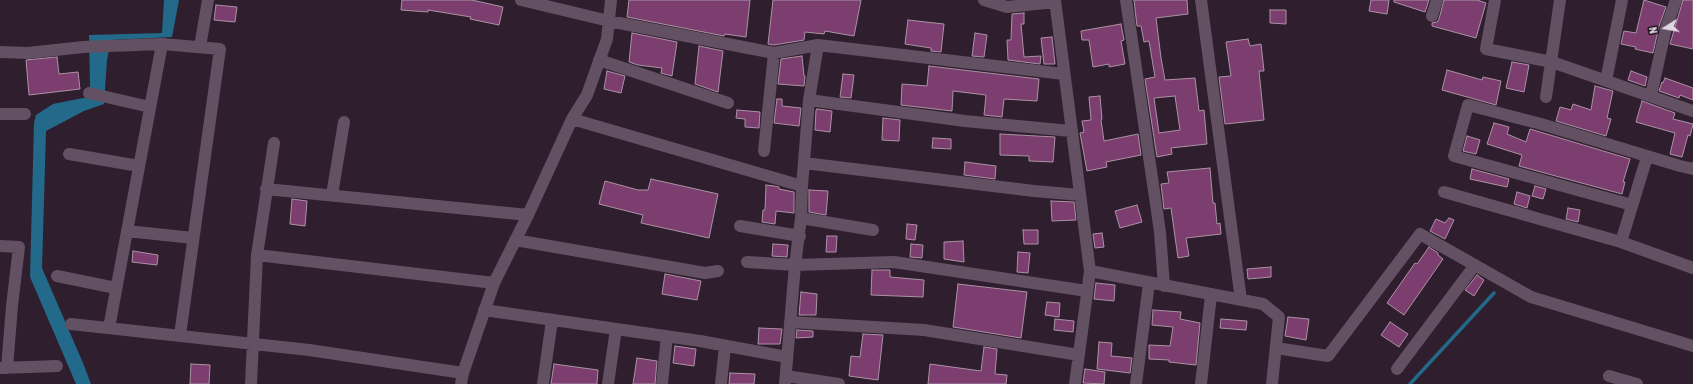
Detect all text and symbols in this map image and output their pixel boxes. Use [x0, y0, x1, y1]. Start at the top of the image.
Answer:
north arrow [1645, 8, 1685, 48]
text: N [1647, 26, 1660, 35]

